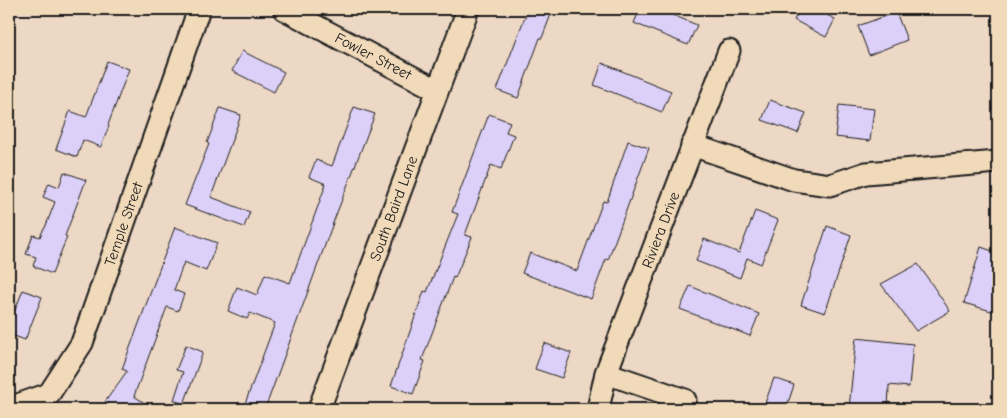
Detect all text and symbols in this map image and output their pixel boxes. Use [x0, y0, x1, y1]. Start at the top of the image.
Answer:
street label: Fowler Street [332, 29, 415, 84]
street label: South Baird Lane [366, 153, 422, 264]
street label: Temple Street [101, 179, 147, 269]
street label: Riviera Drive [638, 189, 684, 271]

